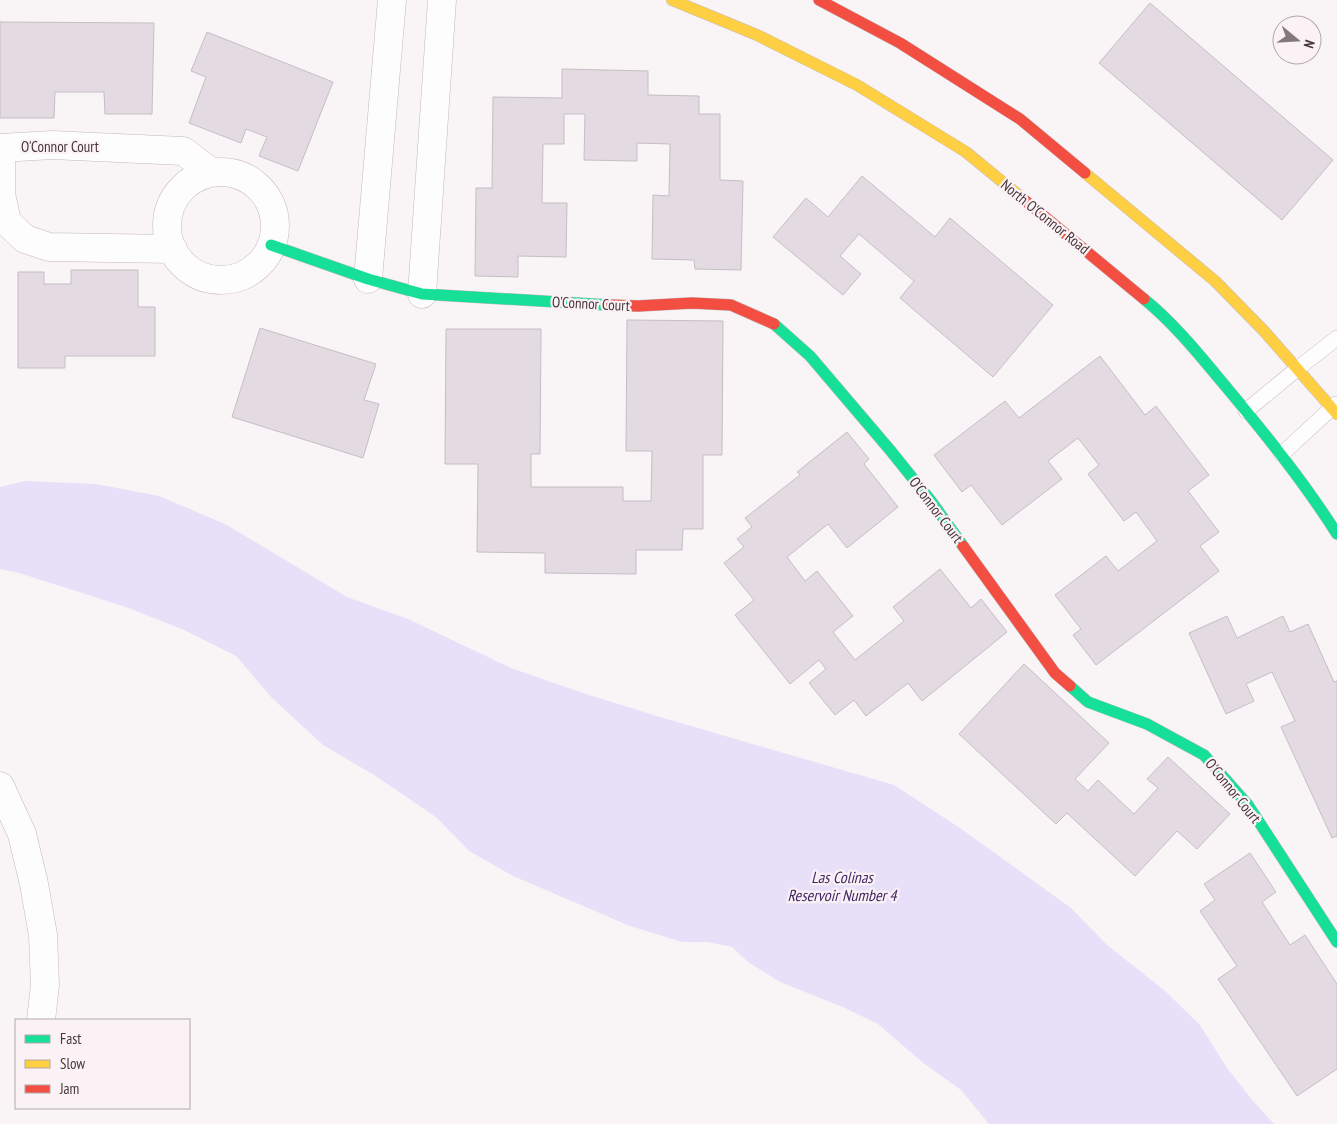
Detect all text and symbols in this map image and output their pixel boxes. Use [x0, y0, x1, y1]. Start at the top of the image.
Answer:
north arrow [1272, 15, 1322, 65]
text: N [1300, 38, 1319, 50]
street label: O'Connor Court [21, 137, 99, 156]
street label: North O'Connor Road [997, 175, 1093, 258]
street label: O'Connor Court [552, 292, 630, 315]
street label: O'Connor Court [905, 473, 967, 547]
street label: O'Connor Court [1201, 754, 1265, 827]
water label: Las Colinas Reservoir Number 4 [788, 867, 898, 905]
legend [15, 1019, 190, 1109]
text: Fast [60, 1029, 81, 1048]
text: Slow [60, 1054, 85, 1073]
text: Jam [59, 1079, 79, 1098]

